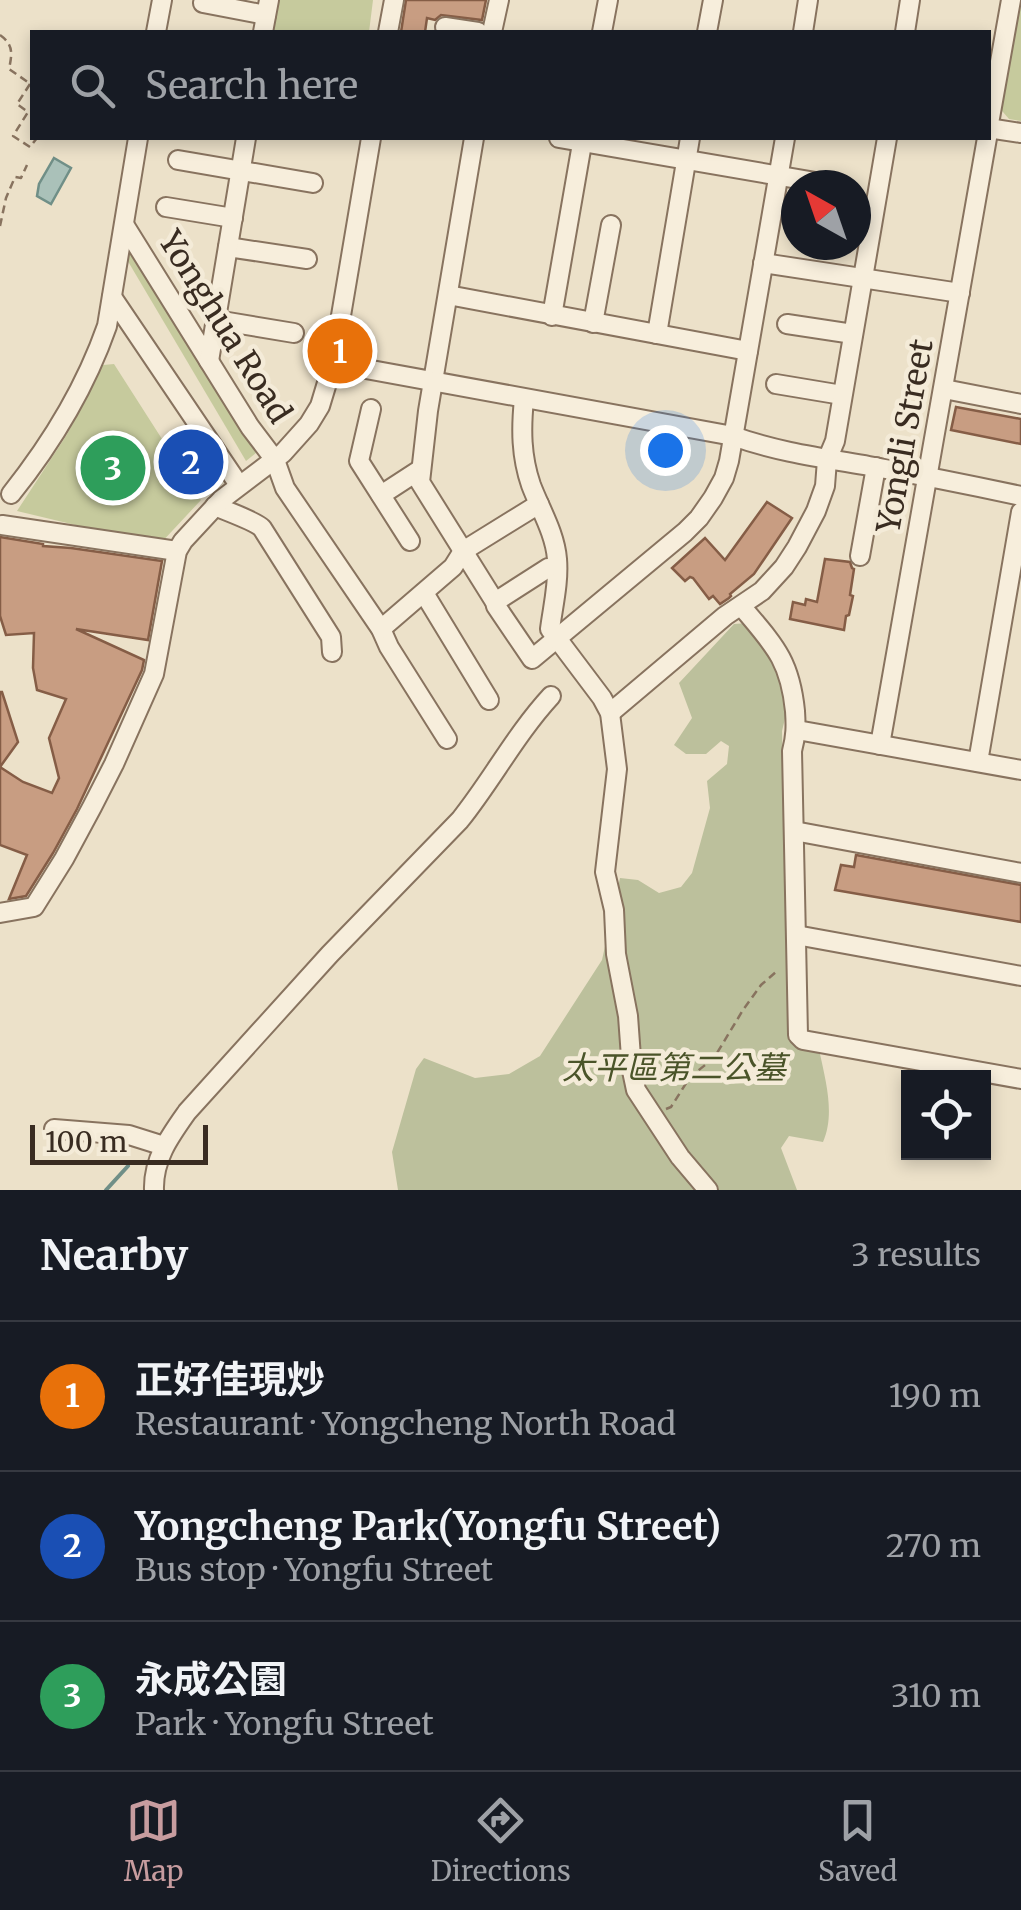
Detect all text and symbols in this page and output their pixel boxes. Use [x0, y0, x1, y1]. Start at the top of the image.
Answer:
search box [30, 30, 991, 140]
icon: search [65, 58, 120, 113]
text: Search here [145, 62, 358, 109]
north arrow [781, 170, 871, 260]
street label: Yonghua Road [149, 223, 300, 431]
pin: 1 [308, 314, 372, 388]
street label: Yongli Street [868, 335, 942, 537]
pin: 2 [158, 424, 224, 500]
your location [640, 425, 691, 476]
pin: 3 [80, 430, 146, 506]
park label: 太平區第二公墓 [562, 1048, 791, 1088]
map controls [901, 1070, 991, 1160]
button: locate [901, 1070, 991, 1160]
scale bar [30, 1120, 208, 1164]
text: 100 m [45, 1124, 127, 1160]
text: Nearby [40, 1229, 188, 1281]
text: 3 results [851, 1235, 981, 1275]
text: 正好佳現炒 [135, 1356, 325, 1403]
text: 1 [65, 1376, 80, 1416]
text: 190 m [889, 1376, 981, 1416]
text: Restaurant · Yongcheng North Road [135, 1404, 676, 1444]
text: Yongcheng Park(Yongfu Street) [135, 1503, 721, 1550]
text: 2 [63, 1526, 82, 1566]
text: 270 m [886, 1526, 981, 1566]
text: Bus stop · Yongfu Street [135, 1550, 493, 1590]
text: 永成公園 [135, 1656, 287, 1703]
text: 3 [63, 1676, 82, 1716]
text: 310 m [891, 1676, 981, 1716]
text: Park · Yongfu Street [135, 1704, 434, 1744]
tab: Map [124, 1793, 183, 1889]
tab: Directions [431, 1793, 571, 1889]
tab: Saved [818, 1793, 897, 1889]

